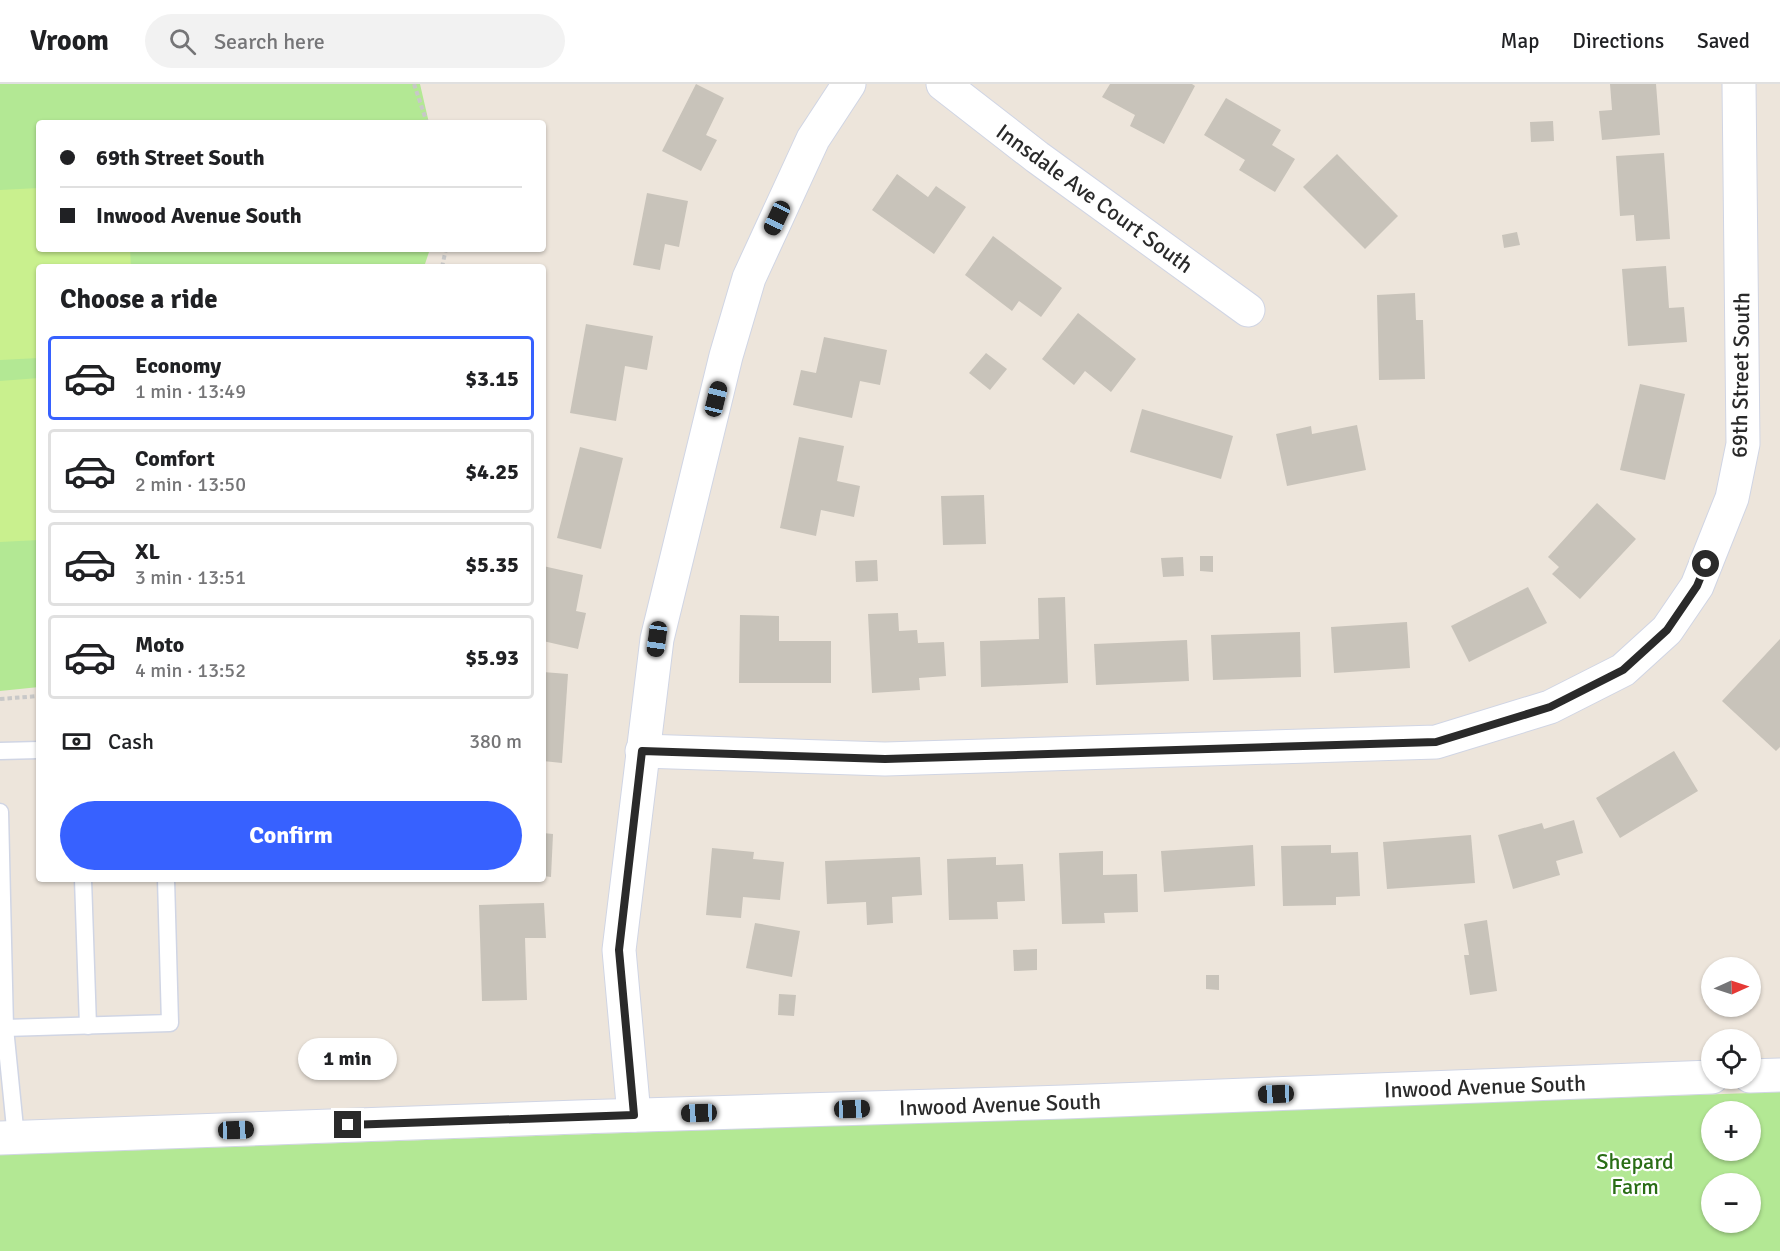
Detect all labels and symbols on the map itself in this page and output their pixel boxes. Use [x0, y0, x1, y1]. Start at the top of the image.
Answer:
street label: Innsdale Ave Court South [991, 118, 1198, 279]
car [761, 198, 793, 238]
street label: 69th Street South [1726, 292, 1755, 458]
car [703, 379, 729, 419]
route start [1692, 550, 1719, 577]
car [646, 620, 668, 658]
north arrow [1701, 957, 1761, 1017]
callout: 1 min [298, 1038, 398, 1080]
street label: Inwood Avenue South [1384, 1069, 1586, 1104]
car [1258, 1084, 1294, 1104]
street label: Inwood Avenue South [899, 1087, 1101, 1122]
car [834, 1099, 870, 1119]
car [681, 1103, 717, 1123]
route end [334, 1111, 361, 1138]
car [218, 1120, 254, 1140]
park label: Shepard Farm [1596, 1148, 1674, 1200]

